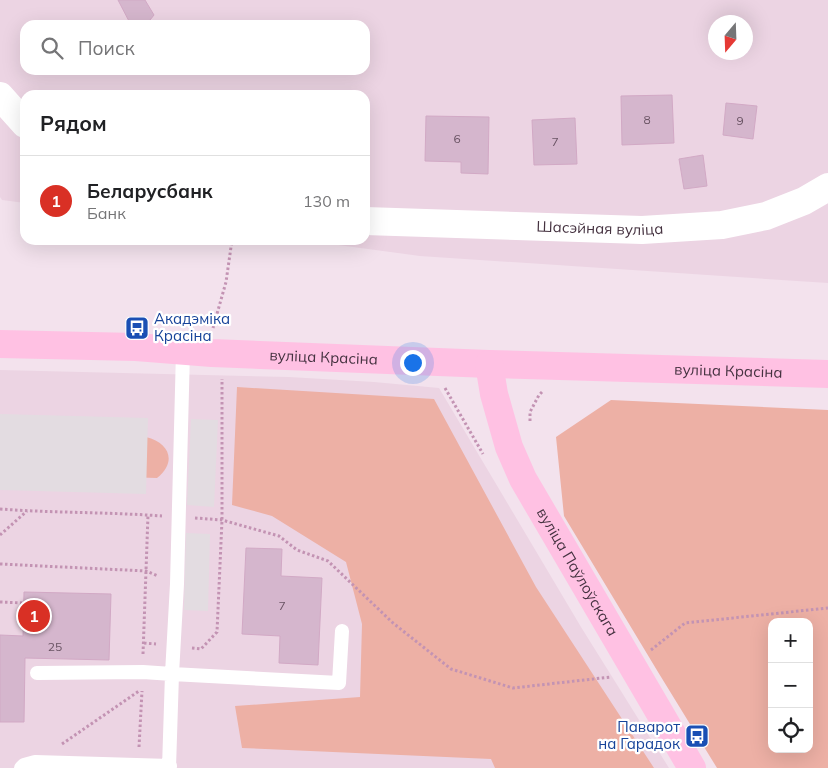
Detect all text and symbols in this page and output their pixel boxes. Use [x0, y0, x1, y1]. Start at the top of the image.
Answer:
north arrow [708, 15, 753, 60]
search box [20, 20, 370, 75]
icon: search [38, 34, 66, 62]
text: Поиск [78, 36, 135, 60]
text: Рядом [40, 110, 107, 136]
house number: 8 [643, 112, 651, 127]
house number: 9 [736, 113, 744, 128]
house number: 6 [453, 131, 461, 146]
house number: 7 [551, 134, 559, 149]
text: Беларусбанк [87, 179, 213, 203]
text: 1 [51, 191, 61, 211]
text: 130 m [303, 191, 350, 211]
text: Банк [87, 203, 126, 223]
street label: Шасэйная вуліца [536, 217, 664, 239]
place label: Акадэміка Красіна [154, 309, 230, 345]
bus stop icon: Акадэміка Красіна [124, 315, 150, 341]
street label: вуліца Красіна [269, 345, 378, 369]
your location [400, 350, 426, 376]
street label: вуліца Красіна [674, 359, 783, 382]
street label: вуліца Паўлоўскага [533, 504, 623, 639]
pin: 1 [18, 597, 50, 635]
house number: 7 [278, 598, 286, 613]
map controls [768, 618, 813, 753]
button: + [768, 618, 813, 663]
house number: 25 [48, 639, 62, 654]
button: − [768, 663, 813, 708]
button: locate [768, 708, 813, 753]
place label: Паварот на Гарадок [598, 717, 681, 753]
bus stop icon: Паварот на Гарадок [684, 723, 710, 749]

